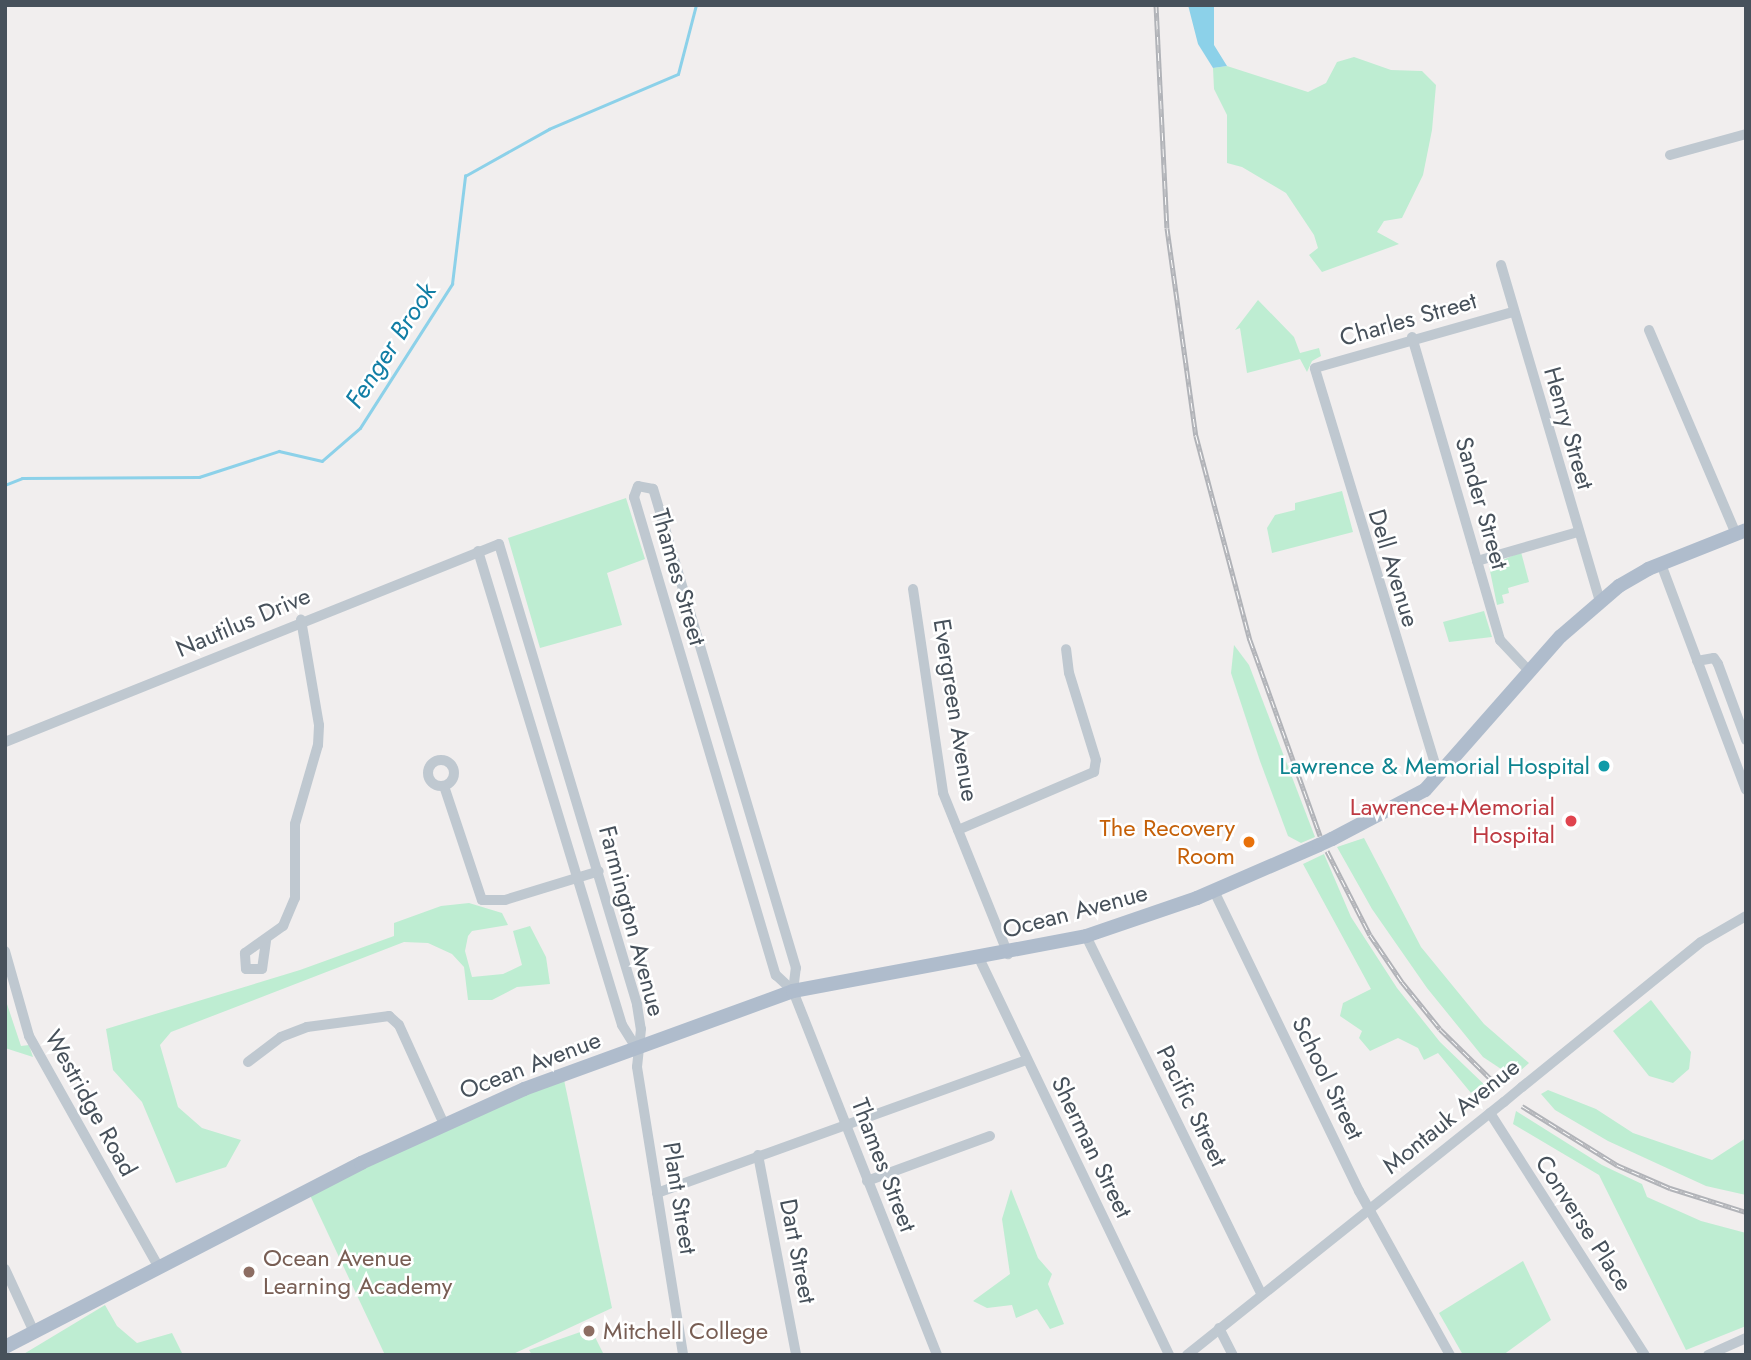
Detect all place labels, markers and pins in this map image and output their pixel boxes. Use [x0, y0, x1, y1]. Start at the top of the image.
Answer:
place label: Lawrence & Memorial Hospital [1279, 752, 1590, 780]
marker: Lawrence & Memorial Hospital [1596, 758, 1612, 774]
place label: Lawrence+Memorial Hospital [1350, 793, 1555, 849]
marker: Lawrence+Memorial Hospital [1561, 811, 1581, 831]
place label: The Recovery Room [1100, 814, 1235, 870]
marker: The Recovery Room [1241, 834, 1257, 850]
place label: Ocean Avenue Learning Academy [263, 1244, 452, 1300]
marker: Ocean Avenue Learning Academy [241, 1264, 257, 1280]
place label: Mitchell College [603, 1317, 768, 1345]
marker: Mitchell College [581, 1323, 597, 1339]

